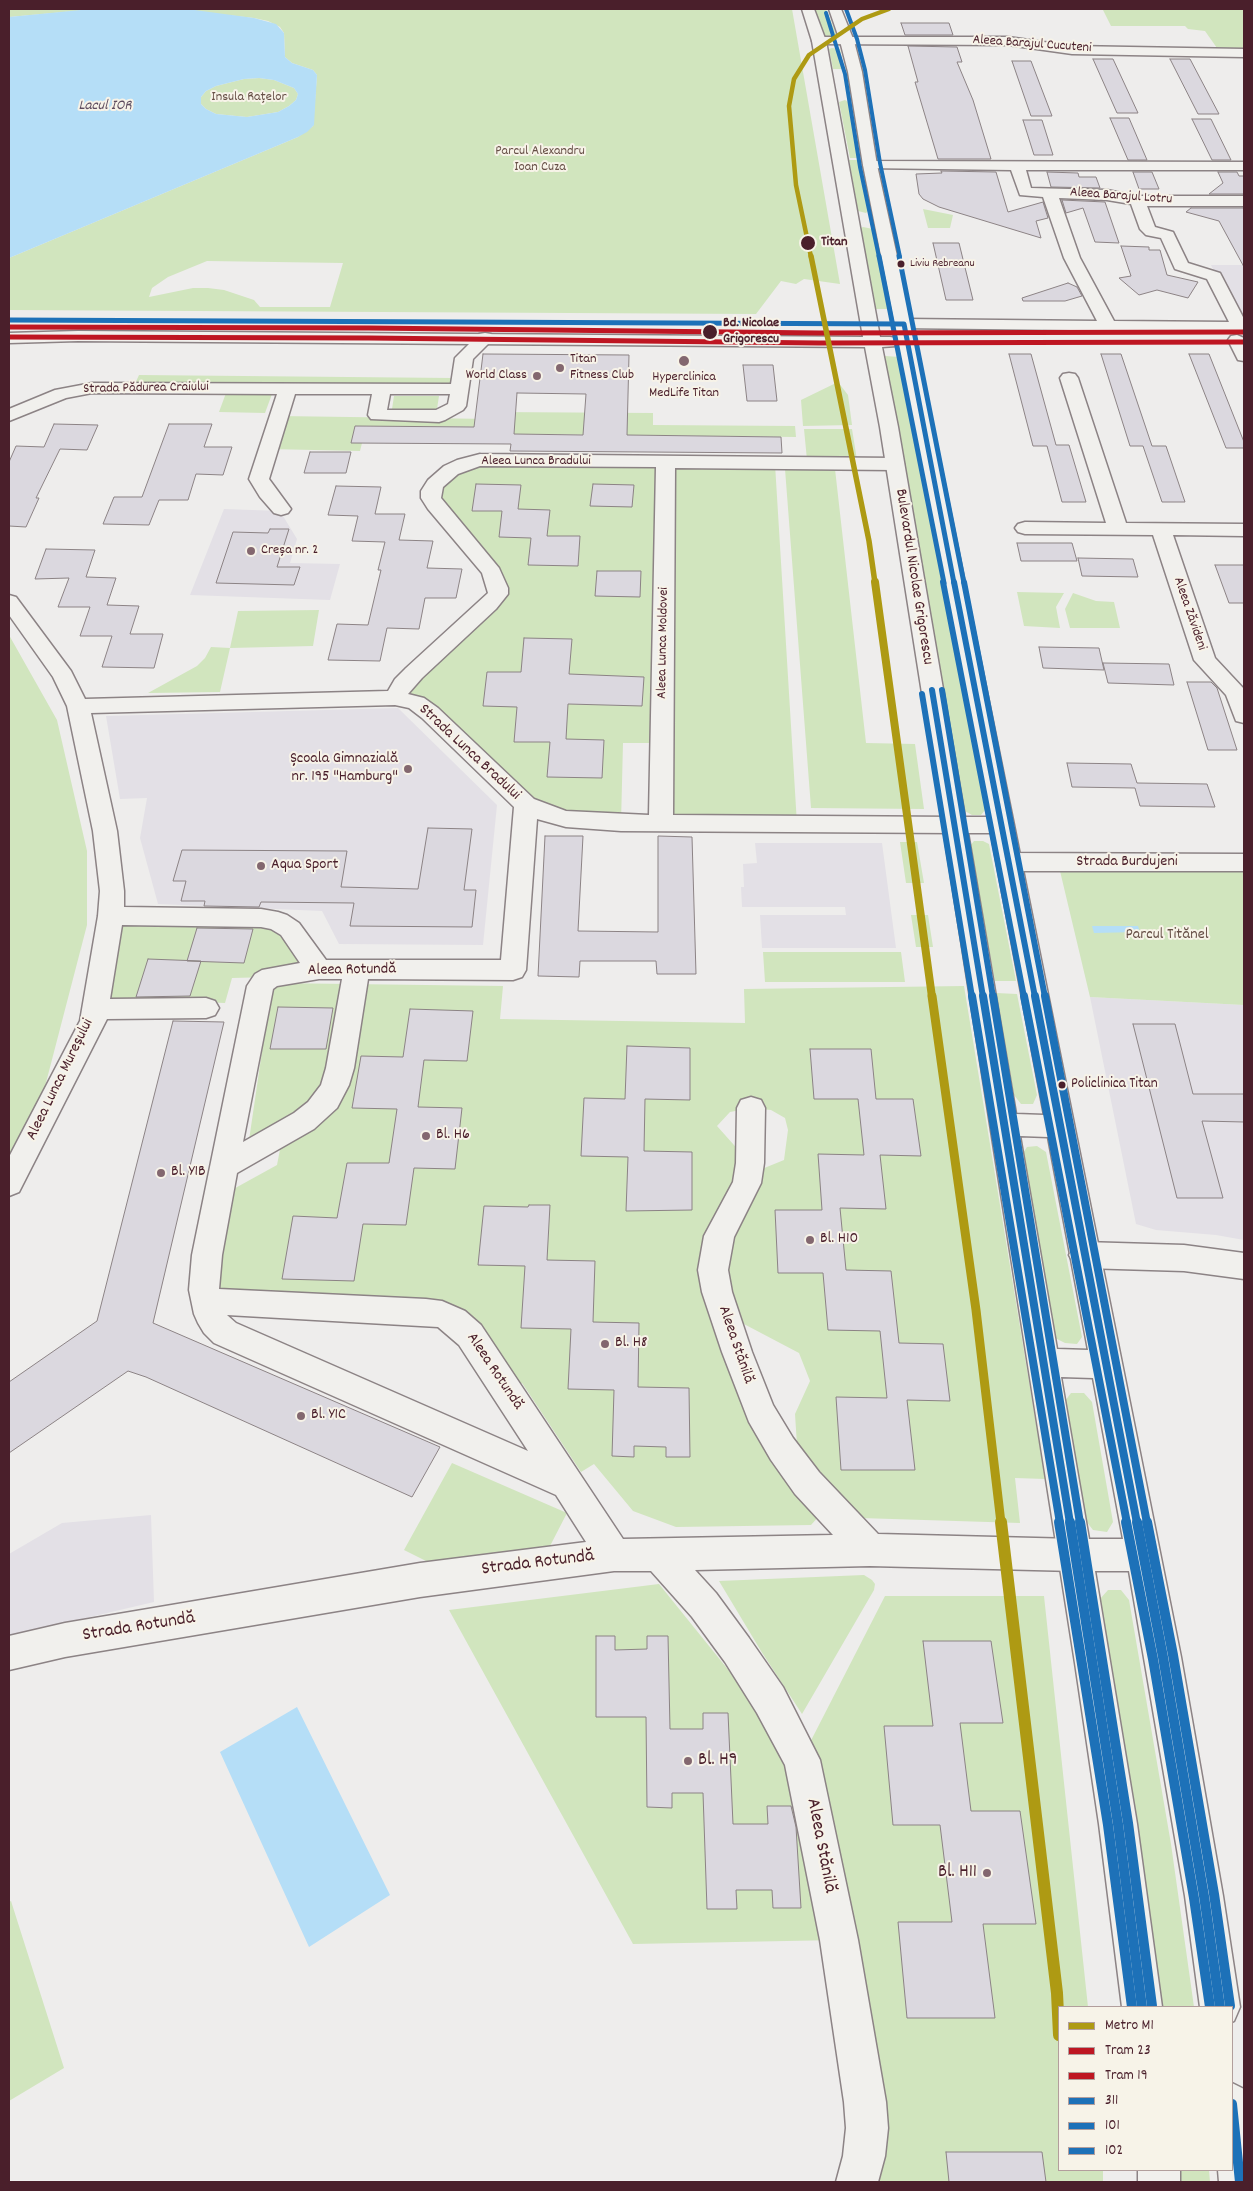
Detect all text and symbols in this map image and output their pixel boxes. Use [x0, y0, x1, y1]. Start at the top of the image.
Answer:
street label: Aleea Barajul Cucuteni [972, 32, 1092, 58]
park label: Insula Rațelor [211, 90, 287, 106]
water label: Lacul IOR [78, 98, 132, 116]
park label: Parcul Alexandru Ioan Cuza [495, 144, 585, 176]
street label: Aleea Barajul Lotru [1069, 185, 1173, 209]
marker: Titan [799, 234, 817, 252]
place label: Titan [821, 235, 847, 251]
place label: Liviu Rebreanu [910, 257, 975, 271]
marker: Liviu Rebreanu [896, 259, 906, 269]
place label: Bd. Nicolae Grigorescu [723, 316, 779, 348]
marker: Bd. Nicolae Grigorescu [701, 323, 719, 341]
place label: Titan Fitness Club [570, 352, 634, 384]
marker: Hyperclinica MedLife Titan [677, 354, 691, 368]
marker: Titan Fitness Club [554, 362, 566, 374]
place label: World Class [466, 368, 527, 384]
marker: World Class [531, 370, 543, 382]
place label: Hyperclinica MedLife Titan [649, 370, 719, 402]
street label: Strada Pădurea Craiului [83, 380, 209, 398]
street label: Aleea Lunca Bradului [481, 454, 591, 470]
street label: Bulevardul Nicolae Grigorescu [890, 488, 936, 666]
place label: Creșa nr. 2 [261, 543, 318, 559]
marker: Creșa nr. 2 [245, 545, 257, 557]
street label: Aleea Zăvideni [1169, 575, 1209, 653]
street label: Aleea Lunca Moldovei [655, 587, 673, 699]
street label: Strada Lunca Bradului [414, 701, 524, 805]
place label: Școala Gimnazială nr. 195 "Hamburg" [290, 750, 398, 788]
marker: Școala Gimnazială nr. 195 "Hamburg" [402, 763, 414, 775]
street label: Strada Burdujeni [1076, 853, 1178, 873]
place label: Aqua Sport [271, 856, 338, 876]
marker: Aqua Sport [255, 860, 267, 872]
park label: Parcul Titănel [1126, 926, 1208, 946]
street label: Aleea Rotundă [308, 961, 396, 981]
street label: Aleea Lunca Mureșului [23, 1016, 99, 1144]
place label: Policlinica Titan [1071, 1076, 1158, 1094]
marker: Policlinica Titan [1057, 1080, 1067, 1090]
place label: Bl. H6 [436, 1126, 470, 1146]
marker: Bl. H6 [420, 1130, 432, 1142]
place label: Bl. Y1B [171, 1163, 206, 1183]
marker: Bl. Y1B [155, 1167, 167, 1179]
place label: Bl. H10 [820, 1230, 858, 1250]
marker: Bl. H10 [804, 1234, 816, 1246]
street label: Aleea Stănilă [713, 1304, 757, 1386]
street label: Aleea Rotundă [461, 1330, 527, 1414]
place label: Bl. H8 [615, 1334, 647, 1354]
marker: Bl. H8 [599, 1338, 611, 1350]
place label: Bl. Y1C [311, 1406, 346, 1426]
marker: Bl. Y1C [295, 1410, 307, 1422]
street label: Strada Rotundă [480, 1546, 596, 1582]
street label: Strada Rotundă [81, 1608, 197, 1648]
place label: Bl. H9 [698, 1750, 737, 1772]
marker: Bl. H9 [682, 1755, 694, 1767]
street label: Aleea Stănilă [800, 1797, 840, 1895]
place label: Bl. H11 [938, 1862, 977, 1884]
marker: Bl. H11 [981, 1867, 993, 1879]
legend [1058, 2006, 1233, 2171]
text: Metro M1 [1105, 2015, 1154, 2037]
text: Tram 23 [1105, 2040, 1151, 2062]
text: Tram 19 [1105, 2065, 1148, 2087]
text: 311 [1105, 2090, 1118, 2112]
text: 101 [1105, 2115, 1120, 2137]
text: 102 [1105, 2140, 1123, 2162]

